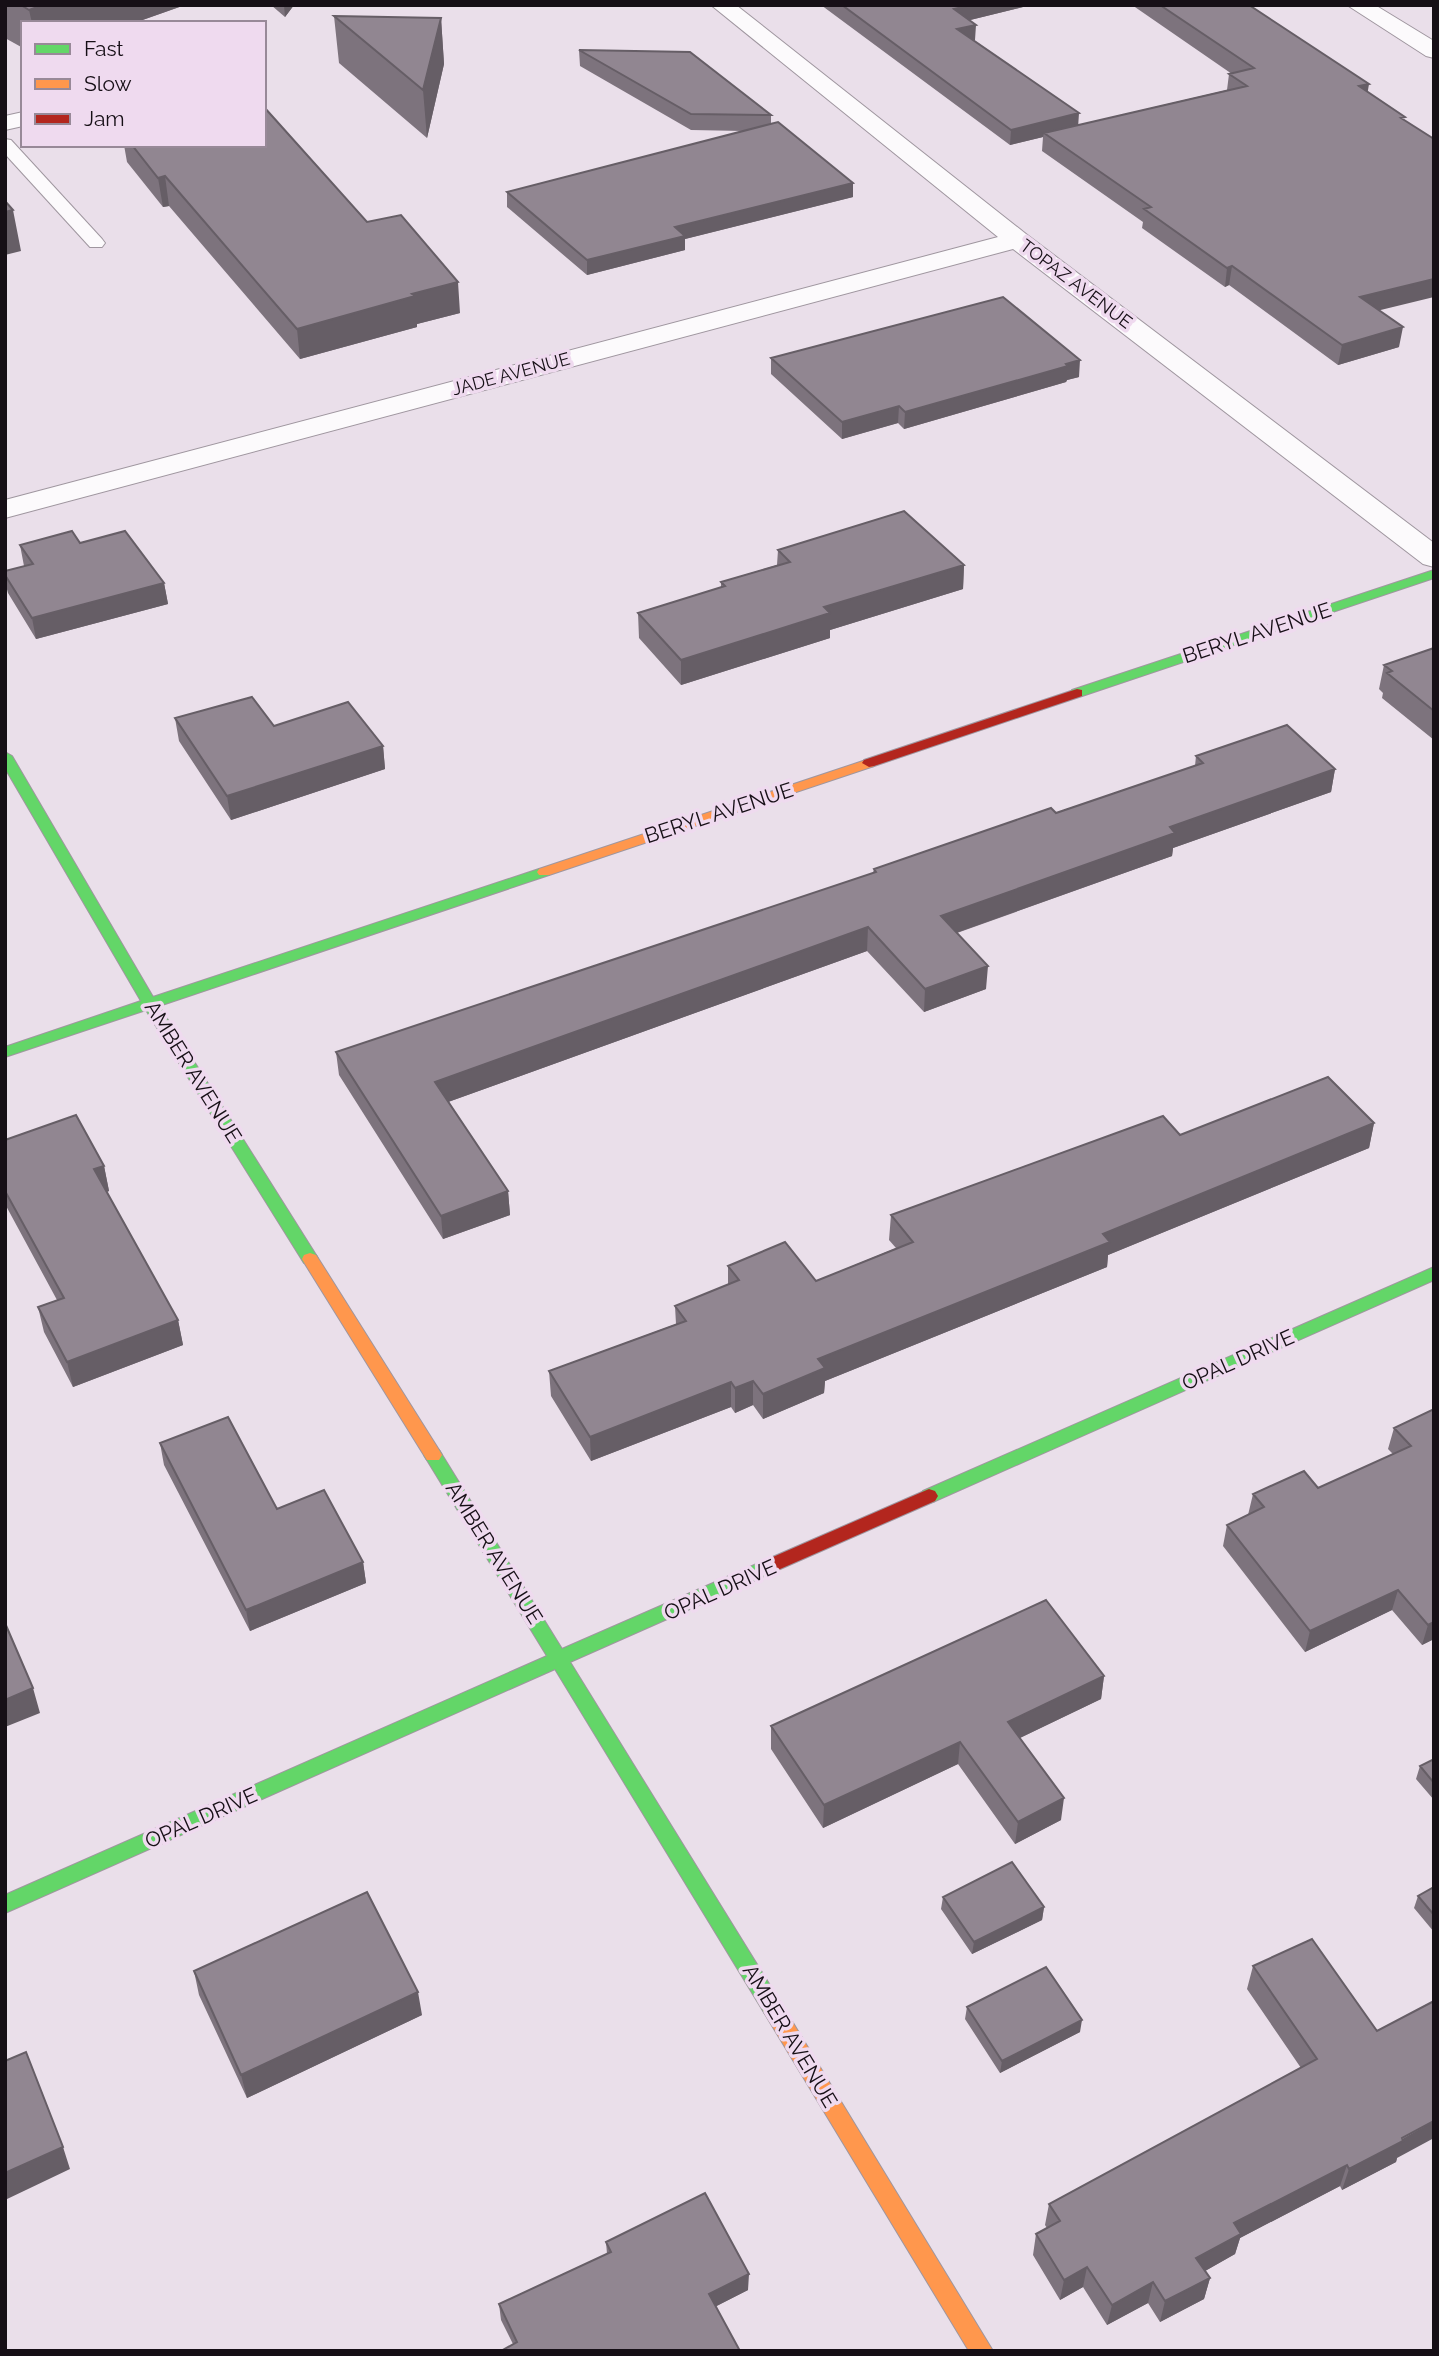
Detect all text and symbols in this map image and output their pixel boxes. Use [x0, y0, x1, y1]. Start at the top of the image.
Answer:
legend [21, 21, 266, 147]
text: Fast [84, 36, 124, 61]
text: Slow [84, 71, 132, 96]
text: Jam [84, 106, 125, 131]
street label: TOPAZ AVENUE [1016, 235, 1136, 333]
street label: JADE AVENUE [450, 348, 572, 399]
street label: BERYL AVENUE [1179, 597, 1334, 668]
street label: BERYL AVENUE [641, 777, 796, 848]
street label: AMBER AVENUE [140, 996, 247, 1147]
street label: OPAL DRIVE [1178, 1324, 1298, 1395]
street label: AMBER AVENUE [441, 1477, 548, 1628]
street label: OPAL DRIVE [660, 1554, 780, 1625]
street label: OPAL DRIVE [141, 1782, 261, 1853]
street label: AMBER AVENUE [738, 1960, 843, 2112]

